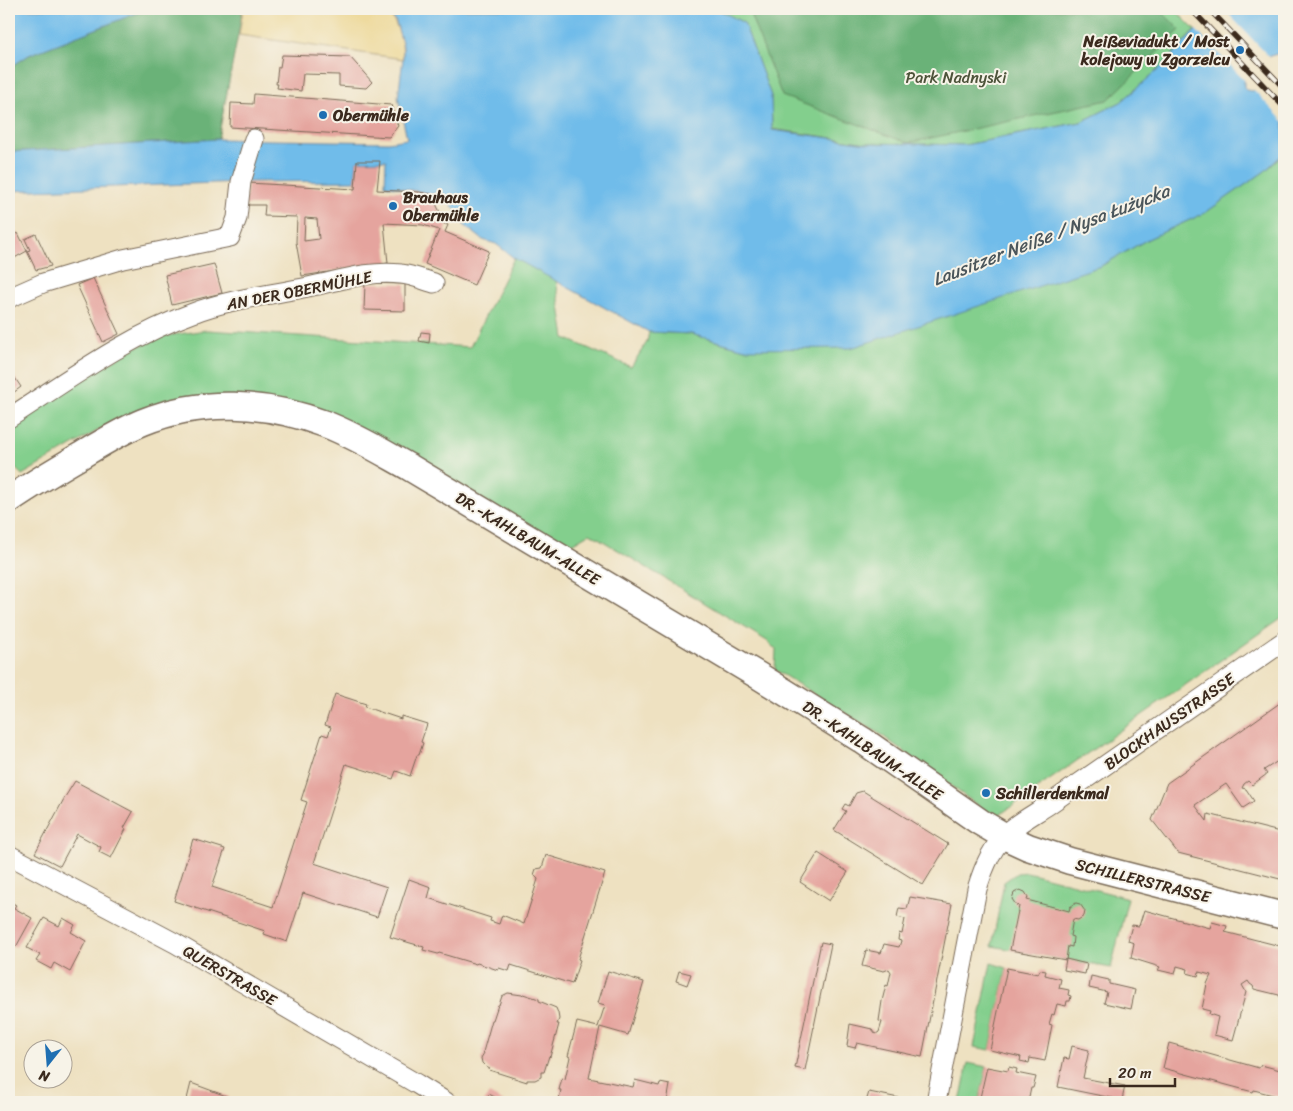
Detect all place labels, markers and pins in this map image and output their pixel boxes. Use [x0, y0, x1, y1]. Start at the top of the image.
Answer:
place label: Neißeviadukt / Most kolejowy w Zgorzelcu [1080, 27, 1230, 74]
marker: Neißeviadukt / Most kolejowy w Zgorzelcu [1234, 44, 1246, 56]
place label: Obermühle [332, 101, 410, 130]
marker: Obermühle [317, 109, 329, 121]
place label: Brauhaus Obermühle [402, 183, 480, 230]
marker: Brauhaus Obermühle [387, 200, 399, 212]
place label: Schillerdenkmal [995, 779, 1110, 808]
marker: Schillerdenkmal [980, 787, 992, 799]

